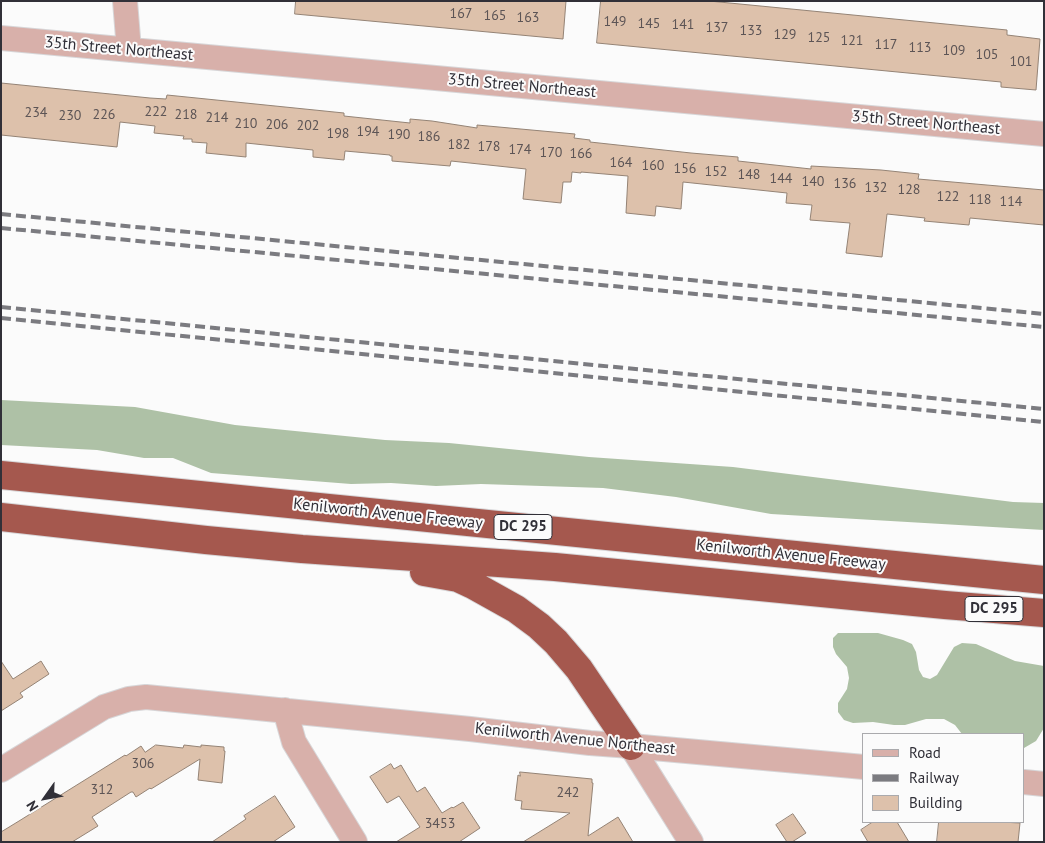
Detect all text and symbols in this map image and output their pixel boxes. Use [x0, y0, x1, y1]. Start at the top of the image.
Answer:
house number: 167 [450, 6, 472, 22]
house number: 165 [484, 8, 506, 24]
house number: 163 [517, 10, 539, 26]
house number: 149 [604, 14, 626, 30]
house number: 145 [638, 16, 660, 32]
house number: 141 [672, 17, 694, 33]
house number: 137 [706, 20, 728, 36]
house number: 133 [740, 23, 762, 39]
house number: 129 [774, 27, 796, 43]
house number: 125 [808, 30, 830, 46]
street label: 35th Street Northeast [44, 33, 194, 65]
house number: 121 [841, 33, 863, 49]
house number: 117 [875, 37, 897, 53]
house number: 113 [909, 40, 931, 56]
house number: 109 [943, 43, 965, 59]
house number: 105 [976, 47, 998, 63]
house number: 101 [1010, 54, 1032, 70]
street label: 35th Street Northeast [447, 70, 597, 102]
house number: 222 [145, 104, 167, 120]
house number: 234 [25, 105, 47, 121]
house number: 226 [93, 107, 115, 123]
house number: 218 [175, 107, 197, 123]
street label: 35th Street Northeast [851, 107, 1001, 139]
house number: 230 [59, 108, 81, 124]
house number: 214 [206, 110, 228, 126]
house number: 210 [235, 116, 257, 132]
house number: 206 [266, 117, 288, 133]
house number: 202 [297, 118, 319, 134]
house number: 194 [357, 124, 379, 140]
house number: 198 [327, 126, 349, 142]
house number: 190 [388, 127, 410, 143]
house number: 186 [418, 129, 440, 145]
house number: 182 [448, 137, 470, 153]
house number: 178 [478, 139, 500, 155]
house number: 174 [509, 142, 531, 158]
house number: 170 [540, 145, 562, 161]
house number: 166 [570, 146, 592, 162]
house number: 164 [610, 155, 632, 171]
house number: 160 [642, 158, 664, 174]
house number: 156 [674, 161, 696, 177]
house number: 152 [705, 164, 727, 180]
house number: 148 [738, 167, 760, 183]
house number: 144 [770, 171, 792, 187]
house number: 140 [802, 174, 824, 190]
house number: 136 [834, 176, 856, 192]
house number: 132 [865, 180, 887, 196]
house number: 128 [898, 182, 920, 198]
house number: 122 [937, 189, 959, 205]
house number: 118 [969, 192, 991, 208]
house number: 114 [1000, 194, 1022, 210]
street label: Kenilworth Avenue Freeway [292, 495, 484, 533]
road number: DC 295 [494, 514, 552, 540]
street label: Kenilworth Avenue Freeway [695, 536, 887, 574]
road number: DC 295 [965, 596, 1023, 622]
street label: Kenilworth Avenue Northeast [474, 719, 676, 759]
legend [862, 733, 1025, 823]
text: Road [909, 743, 941, 762]
house number: 306 [132, 756, 154, 772]
text: Railway [909, 768, 959, 787]
north arrow [20, 773, 70, 823]
house number: 312 [91, 782, 113, 798]
house number: 242 [557, 785, 579, 801]
text: Building [909, 793, 963, 812]
text: N [22, 797, 42, 815]
house number: 3453 [425, 816, 455, 832]

